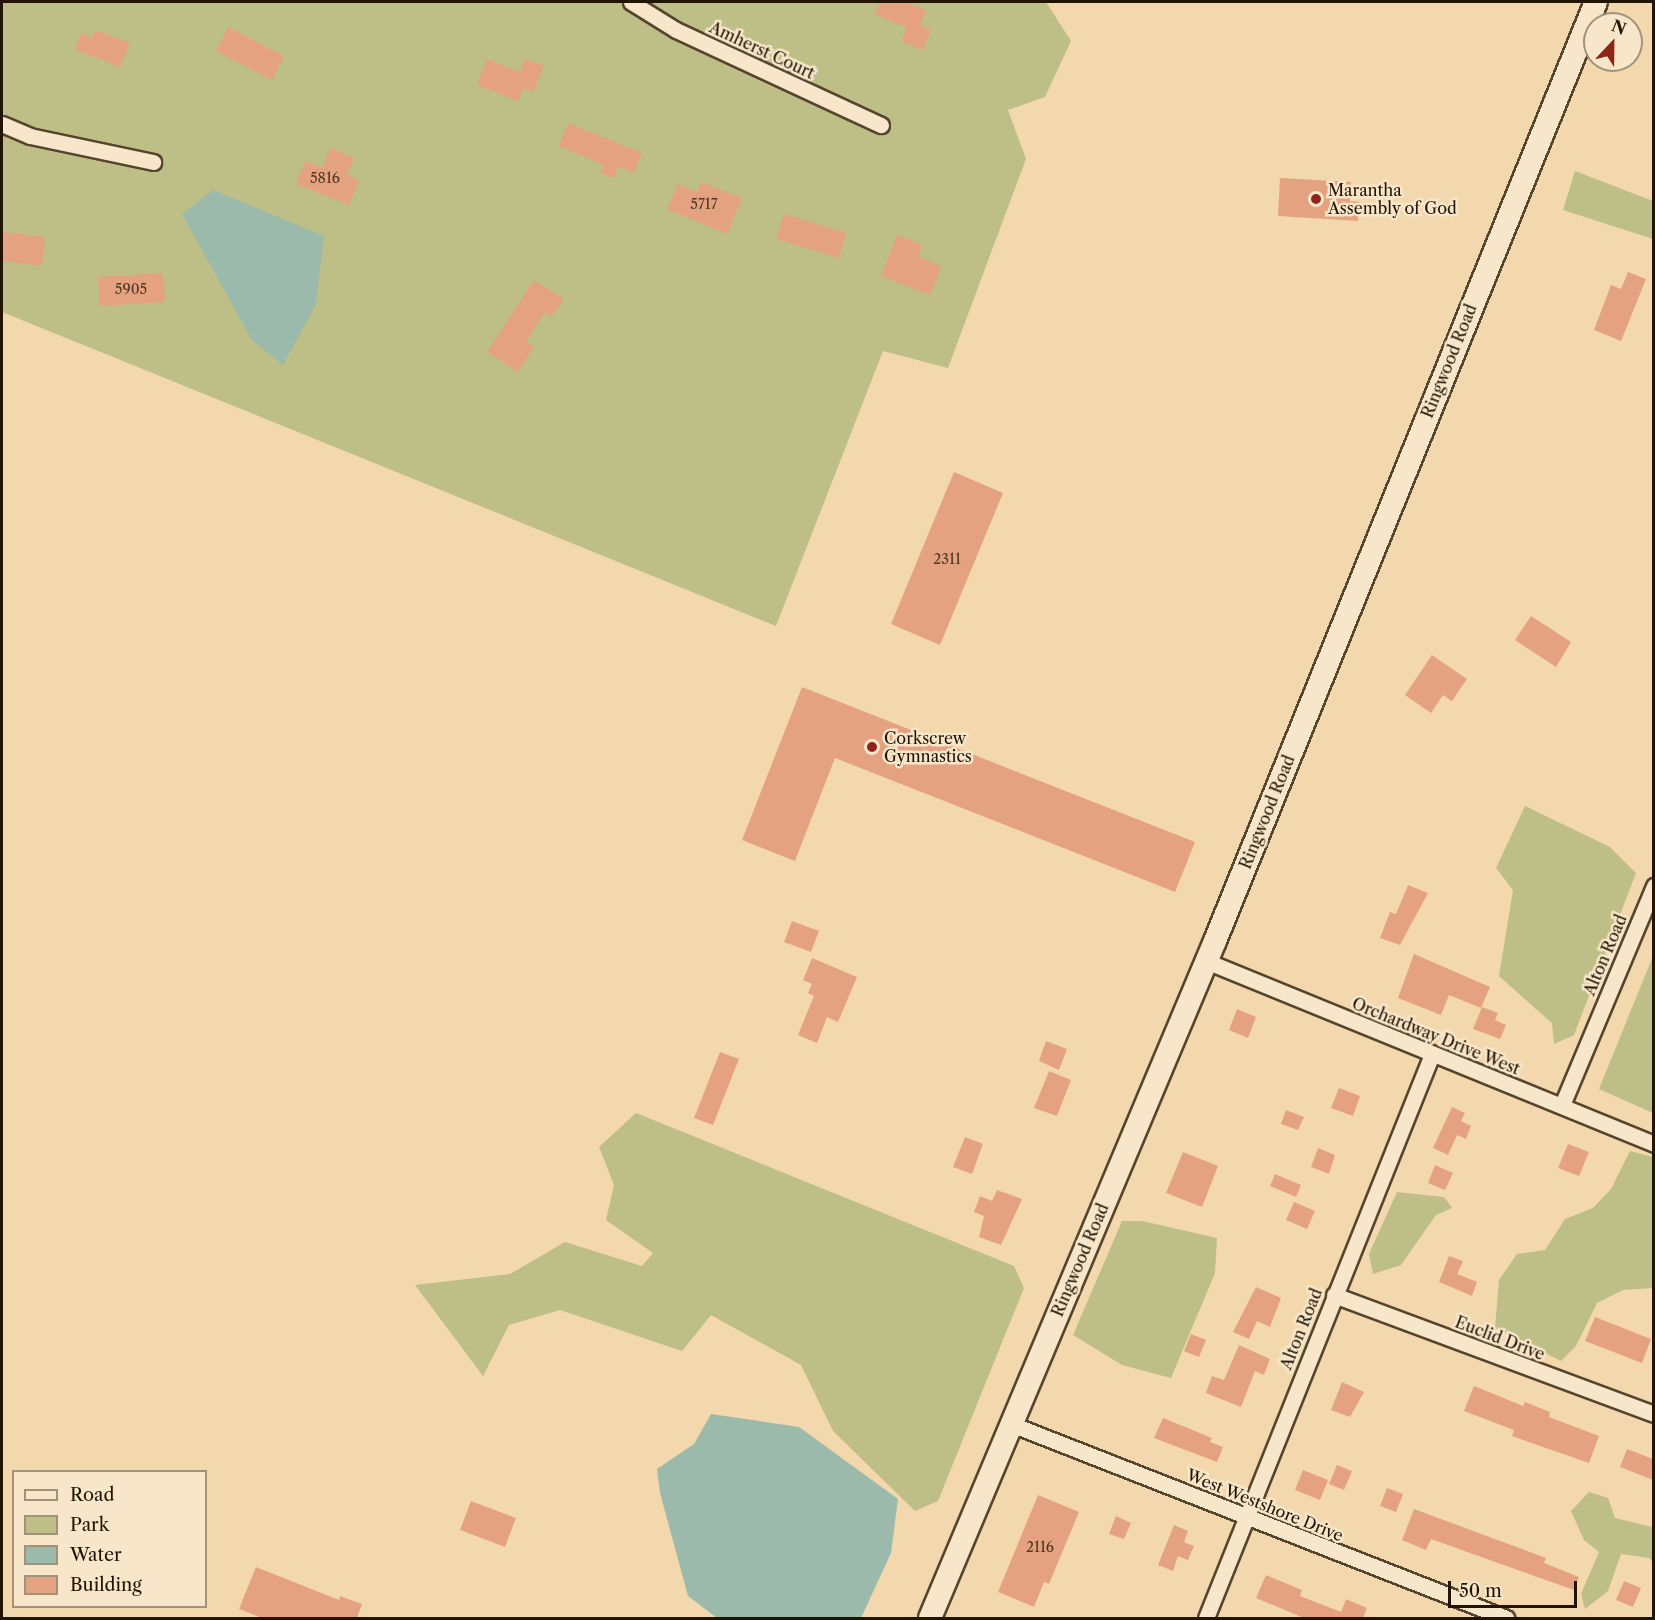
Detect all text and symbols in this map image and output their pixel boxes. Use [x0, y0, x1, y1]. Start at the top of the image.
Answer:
north arrow [1583, 12, 1643, 72]
text: N [1609, 15, 1629, 39]
street label: Amherst Court [706, 17, 818, 83]
house number: 5816 [310, 170, 340, 186]
place label: Marantha Assembly of God [1328, 180, 1457, 218]
marker: Marantha Assembly of God [1309, 192, 1323, 206]
house number: 5717 [690, 196, 718, 212]
house number: 5905 [115, 281, 147, 297]
street label: Ringwood Road [1417, 301, 1481, 421]
house number: 2311 [933, 551, 961, 567]
place label: Corkscrew Gymnastics [884, 728, 972, 766]
marker: Corkscrew Gymnastics [865, 740, 879, 754]
street label: Ringwood Road [1235, 752, 1299, 872]
street label: Alton Road [1579, 912, 1631, 998]
street label: Orchardway Drive West [1349, 993, 1523, 1079]
street label: Ringwood Road [1048, 1201, 1112, 1319]
street label: Alton Road [1276, 1286, 1326, 1372]
street label: Euclid Drive [1452, 1312, 1548, 1364]
street label: West Westshore Drive [1184, 1465, 1346, 1545]
legend [12, 1470, 207, 1608]
text: Road [70, 1484, 115, 1506]
text: Park [70, 1514, 109, 1536]
house number: 2116 [1026, 1539, 1054, 1555]
text: Water [70, 1544, 122, 1566]
scale bar [1451, 1569, 1580, 1607]
text: Building [70, 1574, 142, 1596]
text: 50 m [1459, 1580, 1502, 1602]

